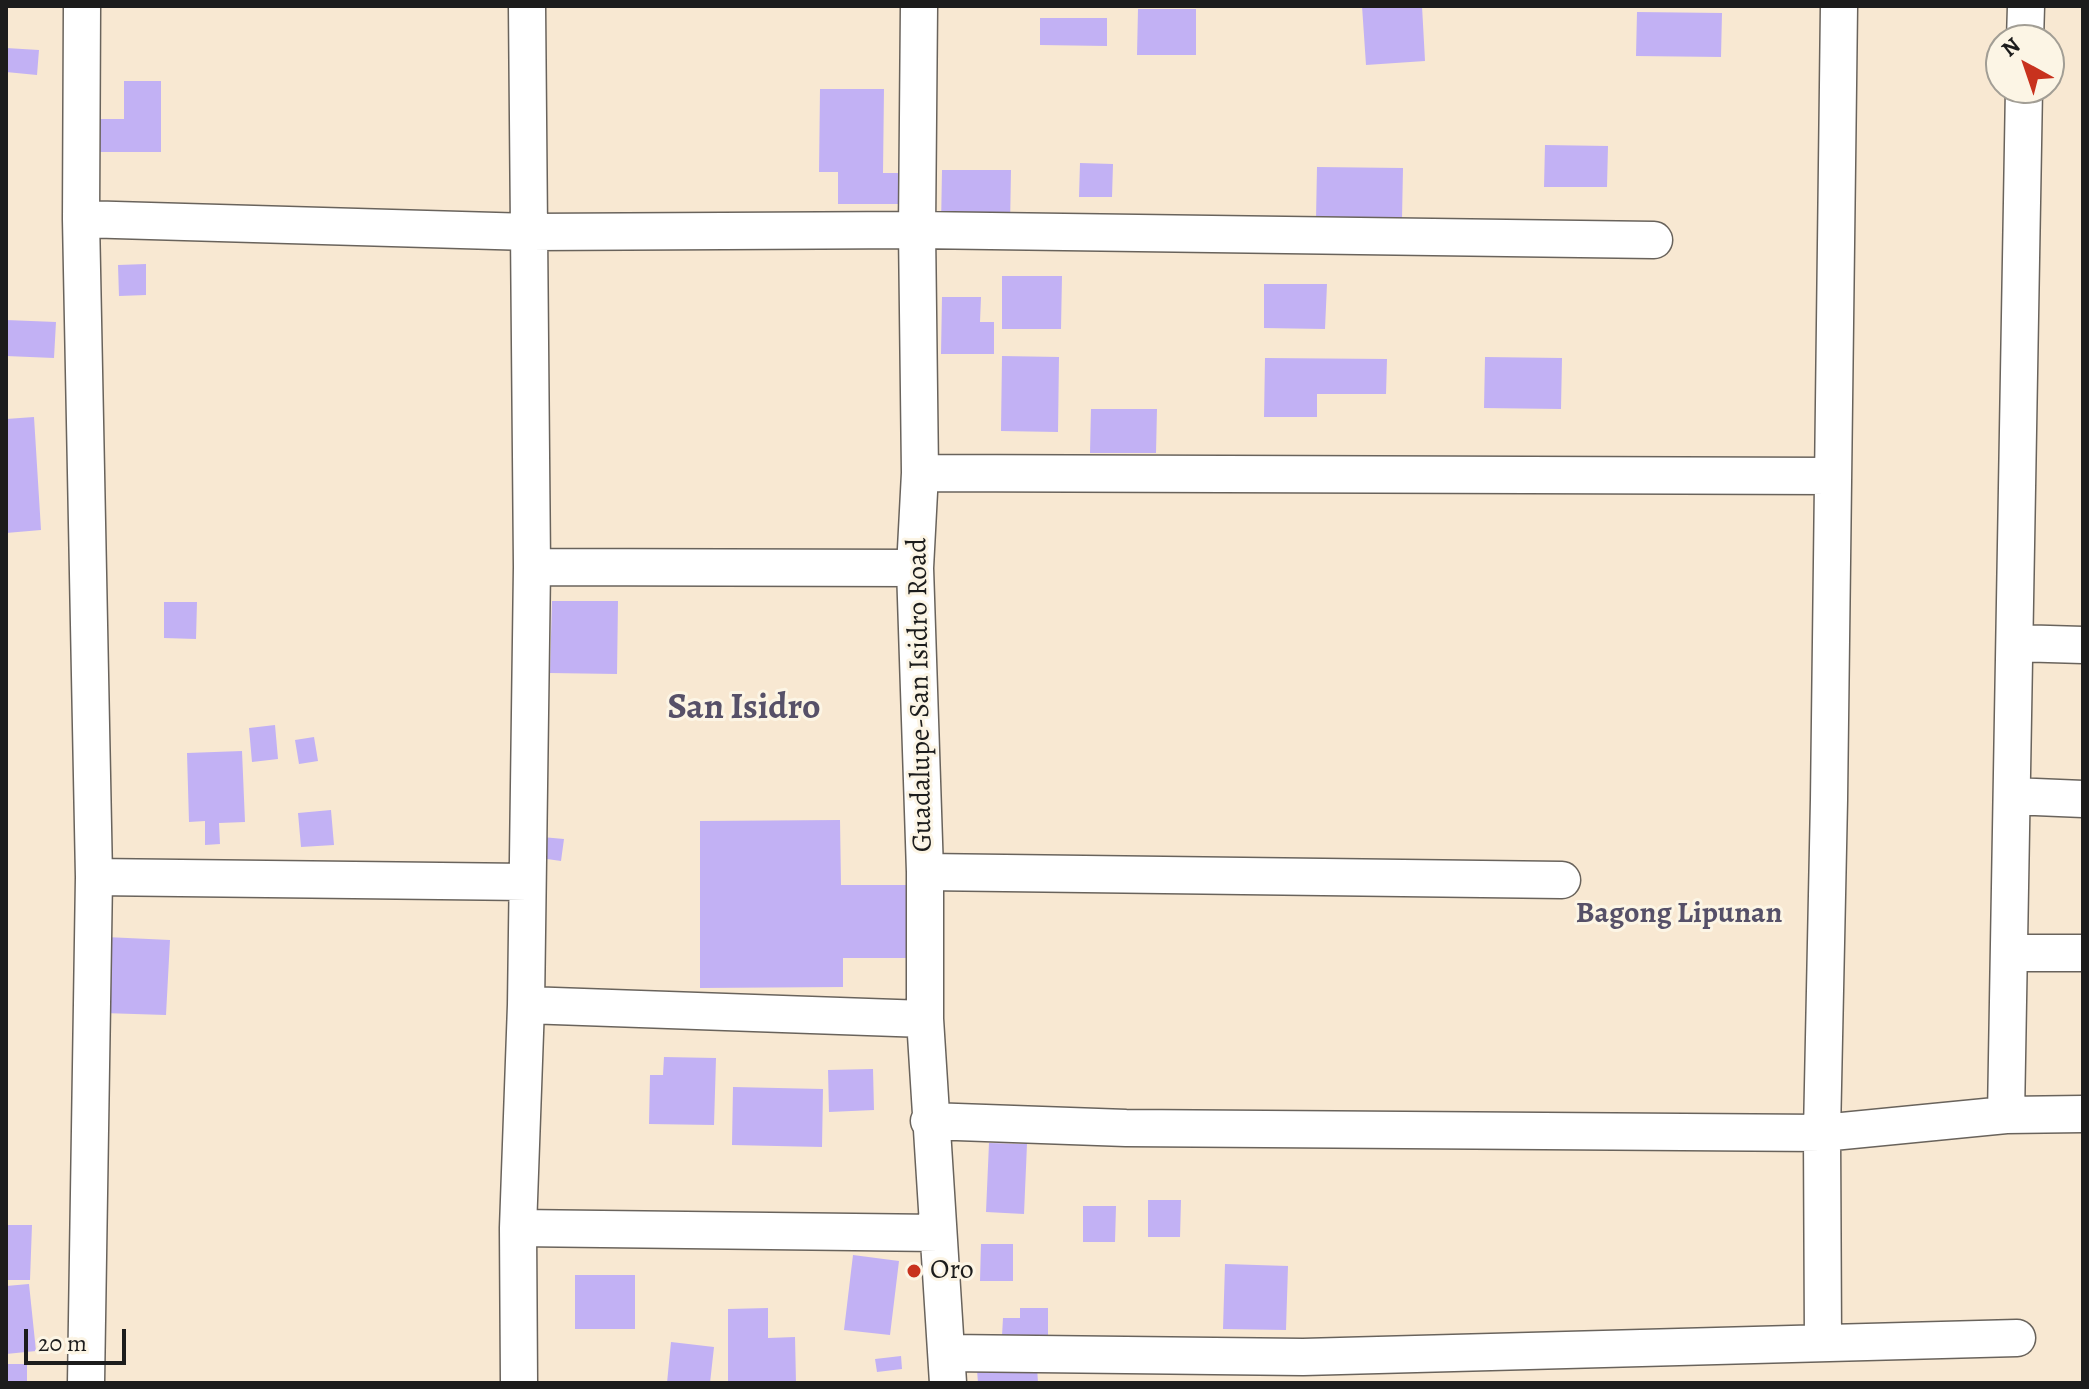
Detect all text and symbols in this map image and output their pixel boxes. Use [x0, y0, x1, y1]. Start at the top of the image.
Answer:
north arrow [1985, 24, 2065, 104]
text: N [1995, 31, 2027, 64]
street label: Guadalupe-San Isidro Road [901, 537, 941, 853]
district label: San Isidro [667, 687, 821, 731]
district label: Bagong Lipunan [1576, 897, 1782, 933]
place label: Oro [930, 1254, 974, 1288]
marker: Oro [905, 1262, 923, 1280]
scale bar [28, 1313, 130, 1363]
text: 20 m [38, 1327, 87, 1359]

